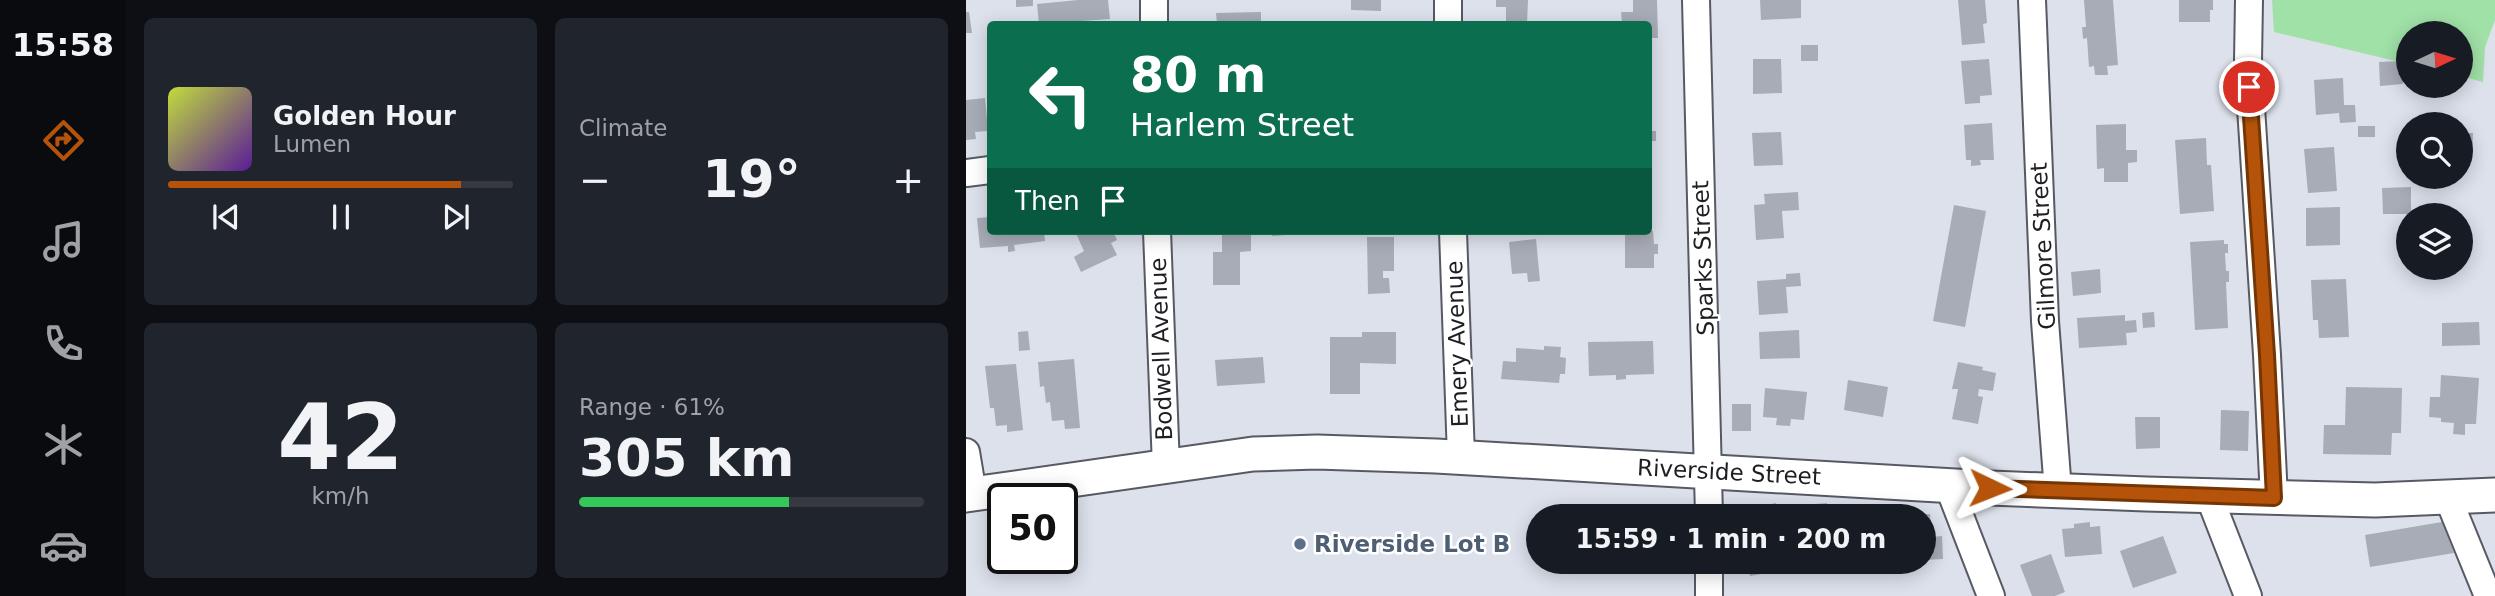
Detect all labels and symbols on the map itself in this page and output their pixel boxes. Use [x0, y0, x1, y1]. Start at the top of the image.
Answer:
north arrow [2396, 21, 2473, 98]
pin [2219, 57, 2279, 117]
street label: Gilmore Street [2026, 162, 2060, 330]
street label: Sparks Street [1687, 180, 1719, 336]
street label: Bodwell Avenue [1145, 257, 1177, 441]
street label: Emery Avenue [1441, 260, 1473, 428]
position arrow [1953, 451, 2027, 525]
street label: Riverside Street [1636, 454, 1822, 490]
speed limit sign: 50 [987, 483, 1078, 574]
place label: Riverside Lot B [1314, 531, 1510, 557]
marker: Riverside Lot B [1292, 536, 1308, 552]

